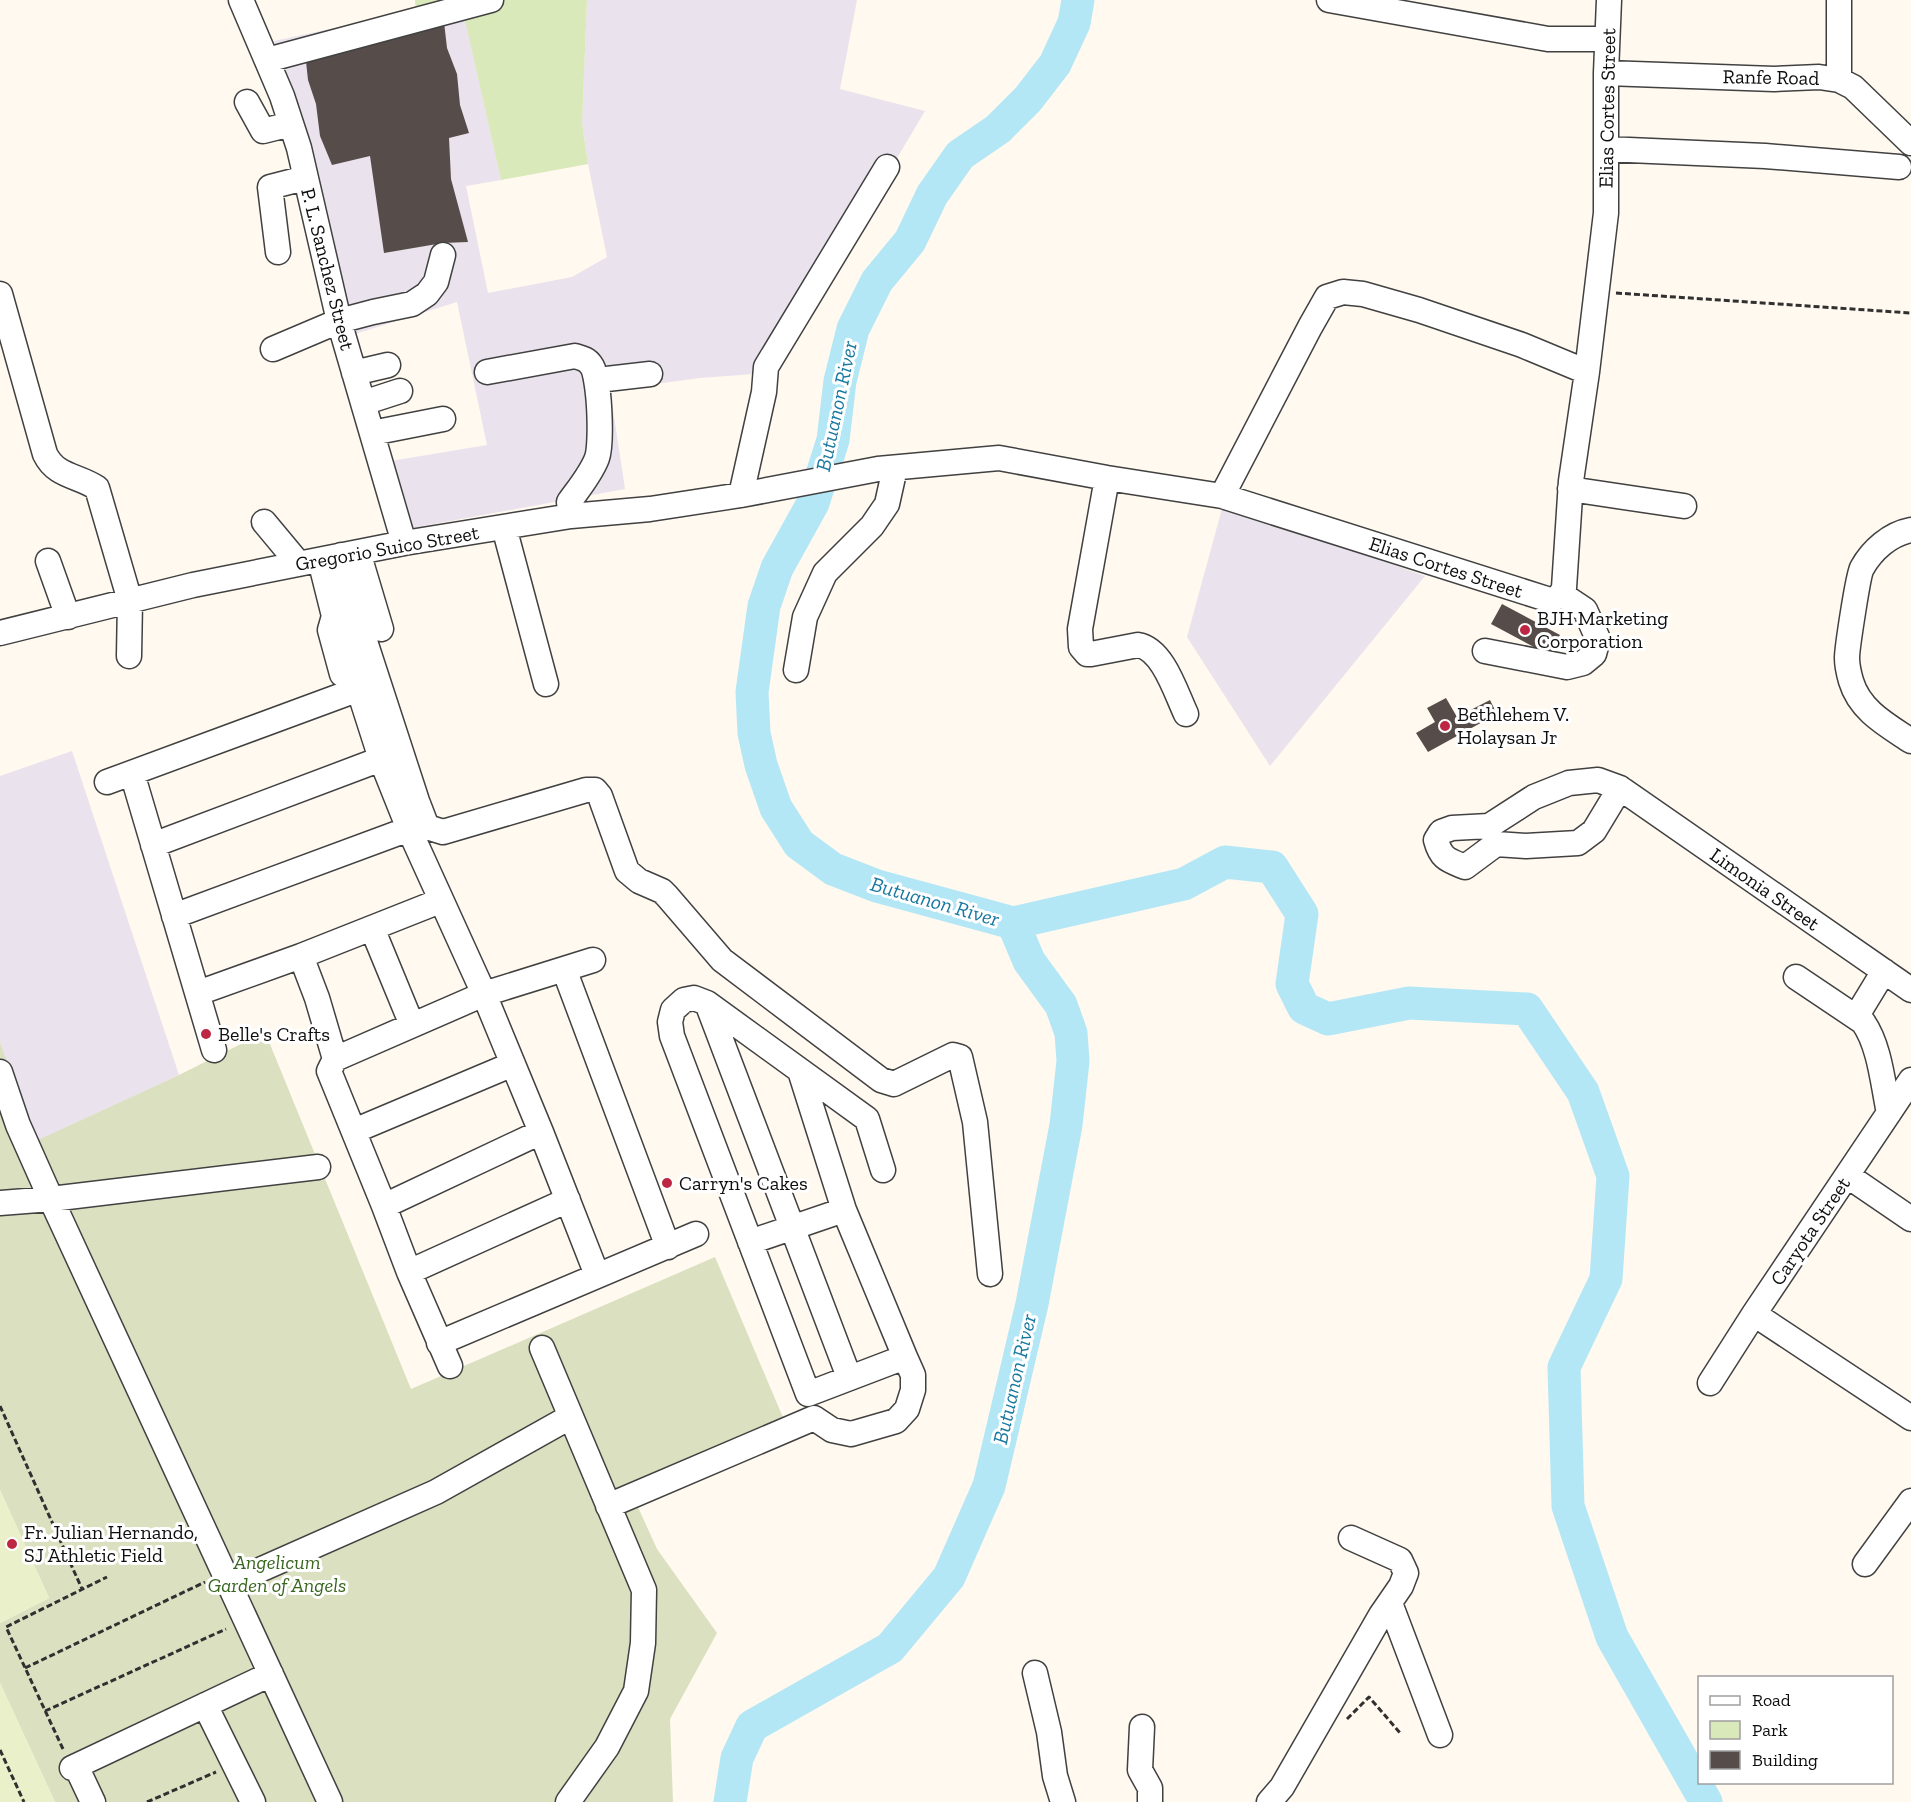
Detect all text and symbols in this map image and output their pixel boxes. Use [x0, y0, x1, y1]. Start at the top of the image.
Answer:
street label: Elias Cortes Street [1594, 27, 1620, 188]
street label: Ranfe Road [1722, 64, 1820, 90]
street label: P. L. Sanchez Street [296, 185, 360, 353]
water label: Butuanon River [810, 338, 862, 473]
street label: Gregorio Suico Street [293, 520, 481, 576]
street label: Elias Cortes Street [1366, 531, 1526, 603]
place label: BJH Marketing Corporation [1537, 606, 1668, 653]
marker: BJH Marketing Corporation [1518, 623, 1532, 637]
place label: Bethlehem V. Holaysan Jr [1457, 702, 1569, 749]
marker: Bethlehem V. Holaysan Jr [1438, 719, 1452, 733]
street label: Limonia Street [1706, 842, 1825, 936]
water label: Butuanon River [868, 871, 1003, 932]
place label: Belle's Crafts [218, 1022, 330, 1046]
marker: Belle's Crafts [199, 1027, 213, 1041]
place label: Carryn's Cakes [679, 1171, 808, 1195]
street label: Caryota Street [1765, 1172, 1855, 1290]
marker: Carryn's Cakes [660, 1176, 674, 1190]
water label: Butuanon River [987, 1311, 1041, 1446]
place label: Fr. Julian Hernando, SJ Athletic Field [24, 1520, 198, 1567]
marker: Fr. Julian Hernando, SJ Athletic Field [5, 1537, 19, 1551]
park label: Angelicum Garden of Angels [208, 1550, 346, 1597]
legend [1698, 1676, 1893, 1784]
text: Road [1752, 1689, 1791, 1711]
text: Park [1752, 1719, 1788, 1741]
text: Building [1752, 1749, 1818, 1771]

